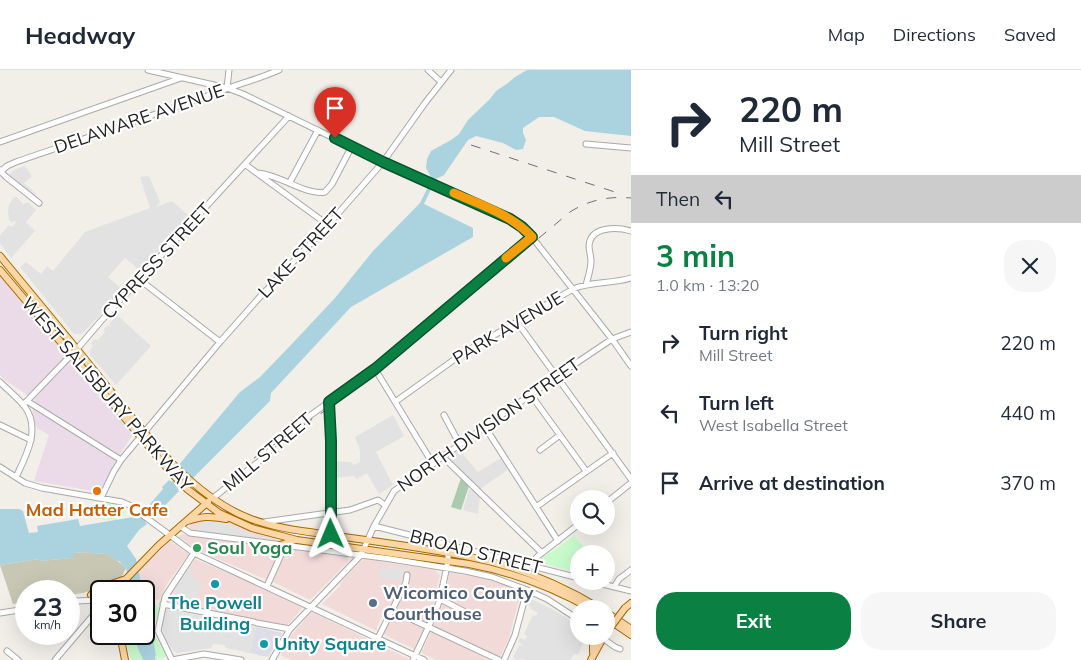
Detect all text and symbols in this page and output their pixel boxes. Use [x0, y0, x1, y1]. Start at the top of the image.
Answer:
text: Headway [25, 20, 135, 50]
text: Map [828, 23, 865, 46]
text: Directions [893, 23, 976, 46]
text: Saved [1004, 23, 1056, 46]
street label: DELAWARE AVENUE [51, 79, 227, 158]
pin [314, 87, 356, 138]
text: 220 m [739, 87, 843, 131]
icon: right [656, 90, 721, 155]
icon: arrive [321, 94, 349, 122]
text: Mill Street [739, 130, 840, 158]
icon: left [710, 185, 738, 213]
text: Then [656, 187, 700, 211]
street label: CYPRESS STREET [97, 198, 217, 324]
street label: LAKE STREET [253, 203, 348, 303]
text: 3 min [656, 237, 735, 275]
button: close [1004, 240, 1056, 292]
text: 1.0 km · 13:20 [656, 275, 759, 295]
street label: PARK AVENUE [448, 286, 567, 370]
street label: WEST SALISBURY PARKWAY [17, 292, 199, 496]
text: Turn right [699, 321, 788, 345]
icon: right [656, 329, 684, 357]
text: 220 m [1000, 331, 1056, 355]
text: Mill Street [699, 345, 773, 365]
street label: NORTH DIVISION STREET [393, 353, 585, 497]
text: Turn left [699, 391, 774, 415]
icon: left [656, 399, 684, 427]
text: 440 m [1000, 401, 1056, 425]
street label: MILL STREET [218, 407, 317, 496]
text: West Isabella Street [699, 415, 848, 435]
icon: arrive [656, 469, 684, 497]
text: Arrive at destination [699, 471, 885, 495]
text: 370 m [1000, 471, 1056, 495]
marker: Mad Hatter Cafe [91, 485, 103, 497]
map controls [570, 490, 615, 645]
button: search [570, 490, 615, 535]
place label: Mad Hatter Cafe [26, 498, 168, 521]
position arrow [304, 507, 356, 559]
street label: BROAD STREET [407, 524, 545, 579]
place label: Soul Yoga [207, 536, 292, 559]
marker: Soul Yoga [191, 542, 203, 554]
button: + [570, 545, 615, 590]
marker: The Powell Building [209, 578, 221, 590]
speed limit sign: 30 [90, 580, 155, 645]
place label: Wicomico County Courthouse [383, 581, 534, 625]
text: 23 [32, 591, 63, 622]
place label: The Powell Building [168, 591, 262, 635]
button: Exit [656, 592, 851, 650]
button: Share [861, 592, 1056, 650]
marker: Wicomico County Courthouse [367, 597, 379, 609]
button: − [570, 600, 615, 645]
text: km/h [34, 617, 61, 632]
place label: Unity Square [274, 632, 386, 655]
marker: Unity Square [258, 638, 270, 650]

